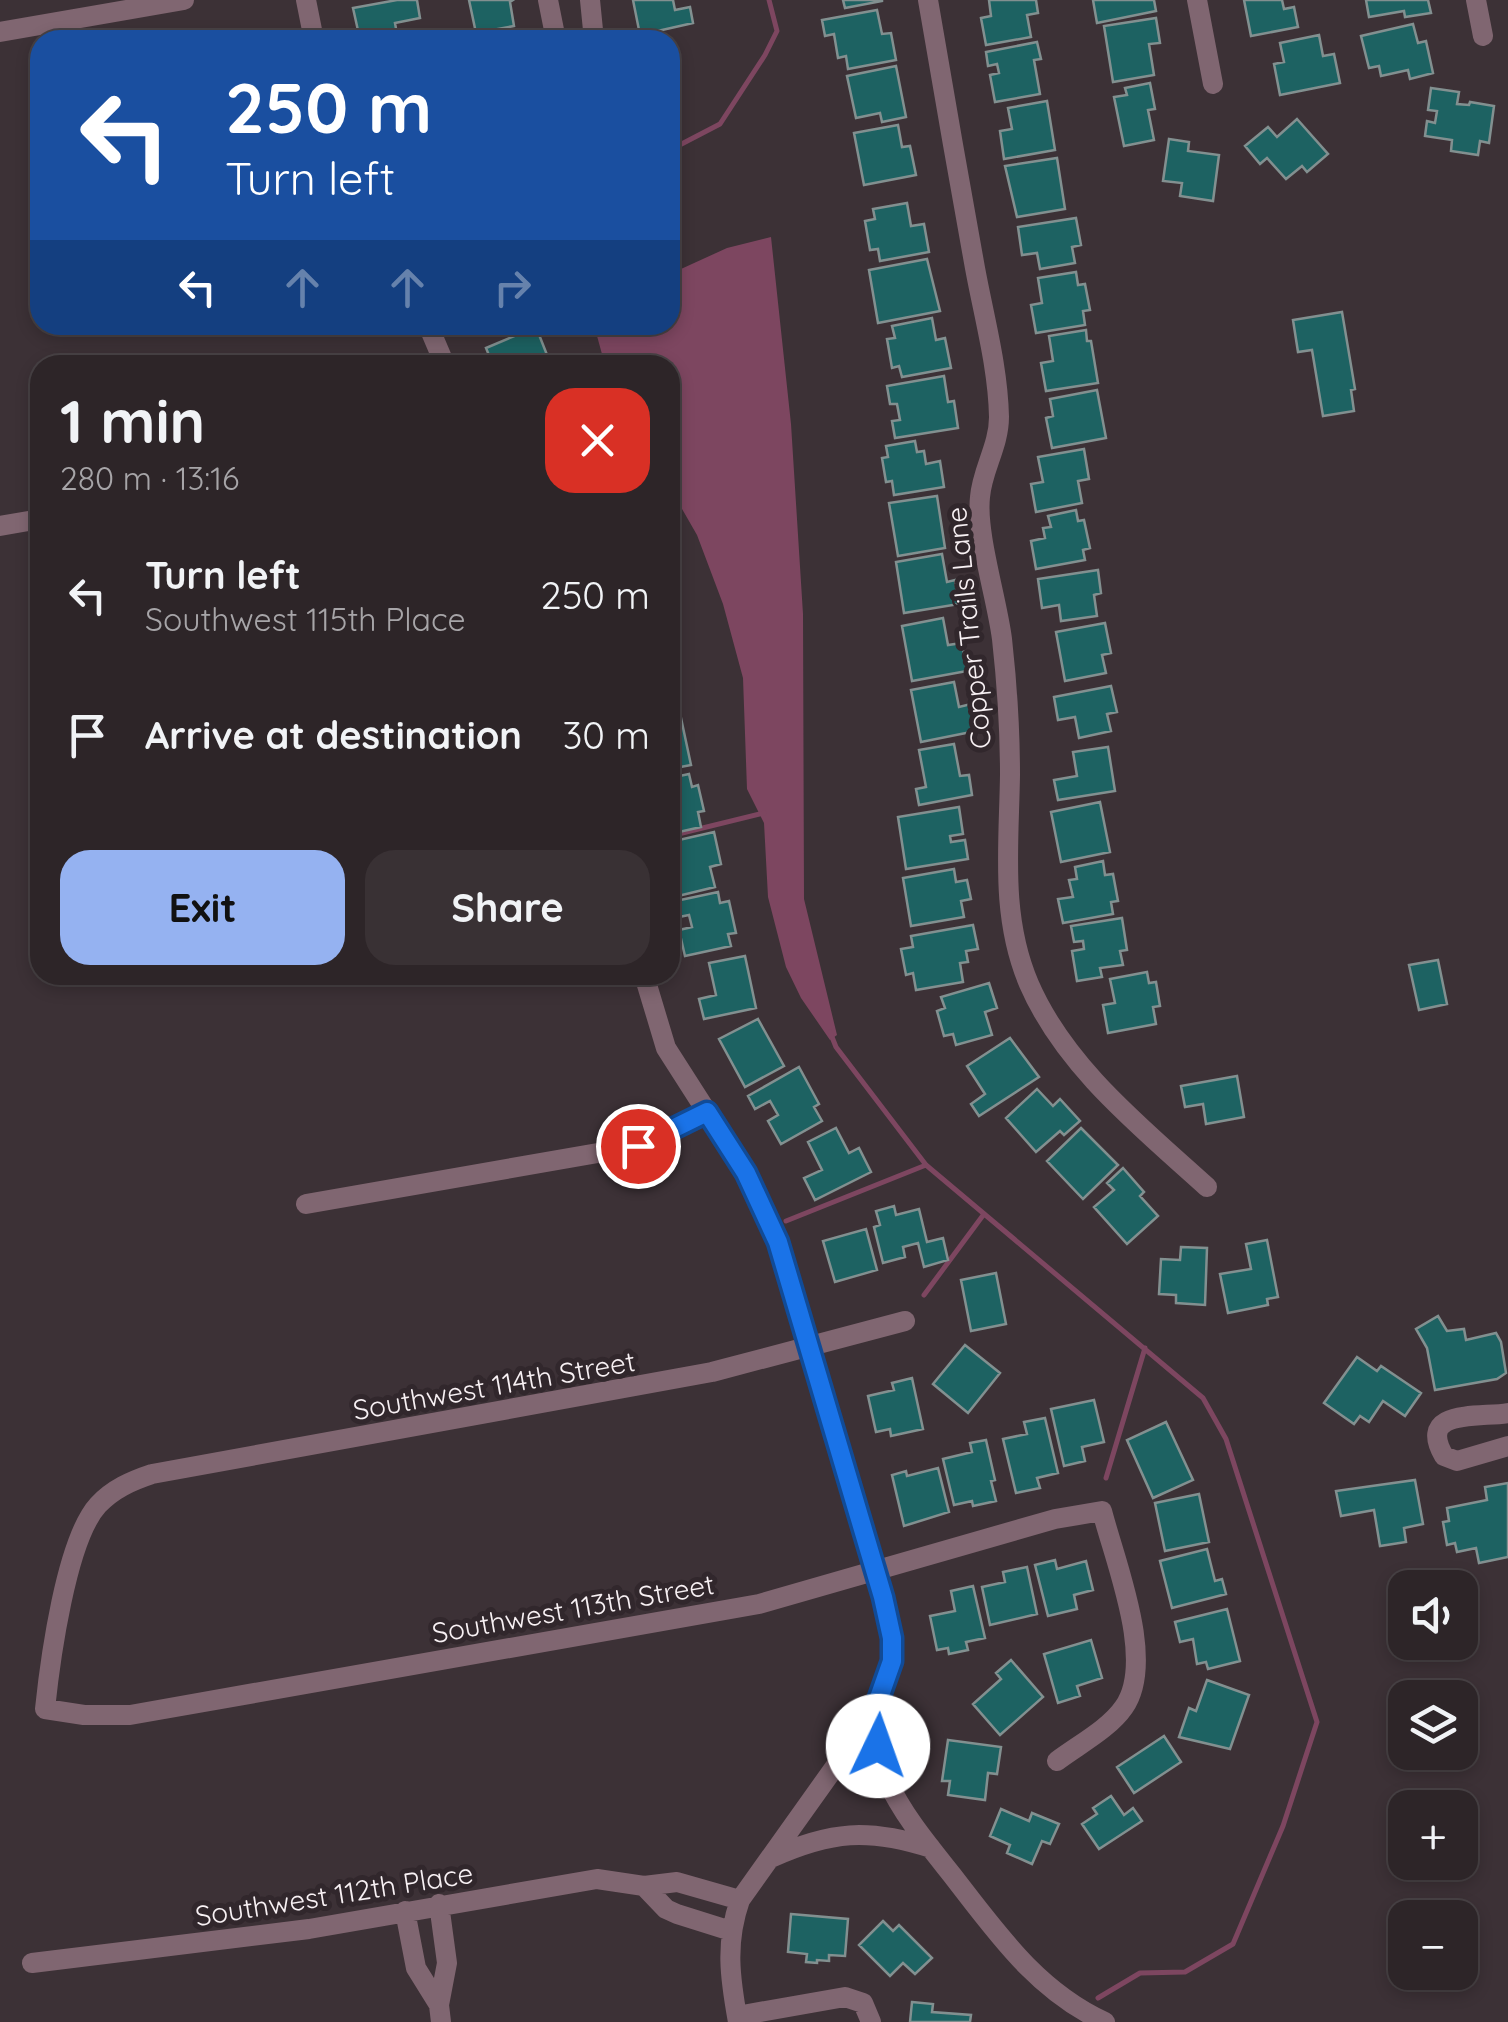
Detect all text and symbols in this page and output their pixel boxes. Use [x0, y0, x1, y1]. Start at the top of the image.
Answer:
text: 250 m [225, 63, 432, 151]
icon: left [60, 70, 190, 200]
text: Turn left [225, 150, 395, 206]
icon: left [170, 260, 225, 315]
icon: ahead [275, 260, 330, 315]
icon: ahead [380, 260, 435, 315]
icon: right [485, 260, 540, 315]
text: 1 min [60, 383, 205, 458]
button: close [545, 388, 650, 493]
text: 280 m · 13:16 [60, 458, 239, 498]
street label: Copper Trails Lane [938, 505, 998, 751]
text: Turn left [145, 551, 301, 599]
icon: left [60, 568, 115, 623]
text: 250 m [541, 571, 650, 619]
text: Southwest 115th Place [145, 599, 466, 639]
icon: arrive [60, 708, 115, 763]
text: Arrive at destination [145, 711, 522, 759]
text: 30 m [562, 711, 650, 759]
button: Exit [60, 850, 345, 965]
button: Share [365, 850, 650, 965]
pin [596, 1104, 681, 1189]
icon: arrive [611, 1119, 666, 1174]
street label: Southwest 114th Street [350, 1343, 638, 1427]
street label: Southwest 113th Street [429, 1566, 717, 1650]
map controls [1388, 1570, 1478, 1990]
button: sound [1388, 1570, 1478, 1660]
button: layers [1388, 1680, 1478, 1770]
position arrow [826, 1694, 930, 1798]
button: + [1388, 1790, 1478, 1880]
street label: Southwest 112th Place [193, 1855, 475, 1933]
button: − [1388, 1900, 1478, 1990]

